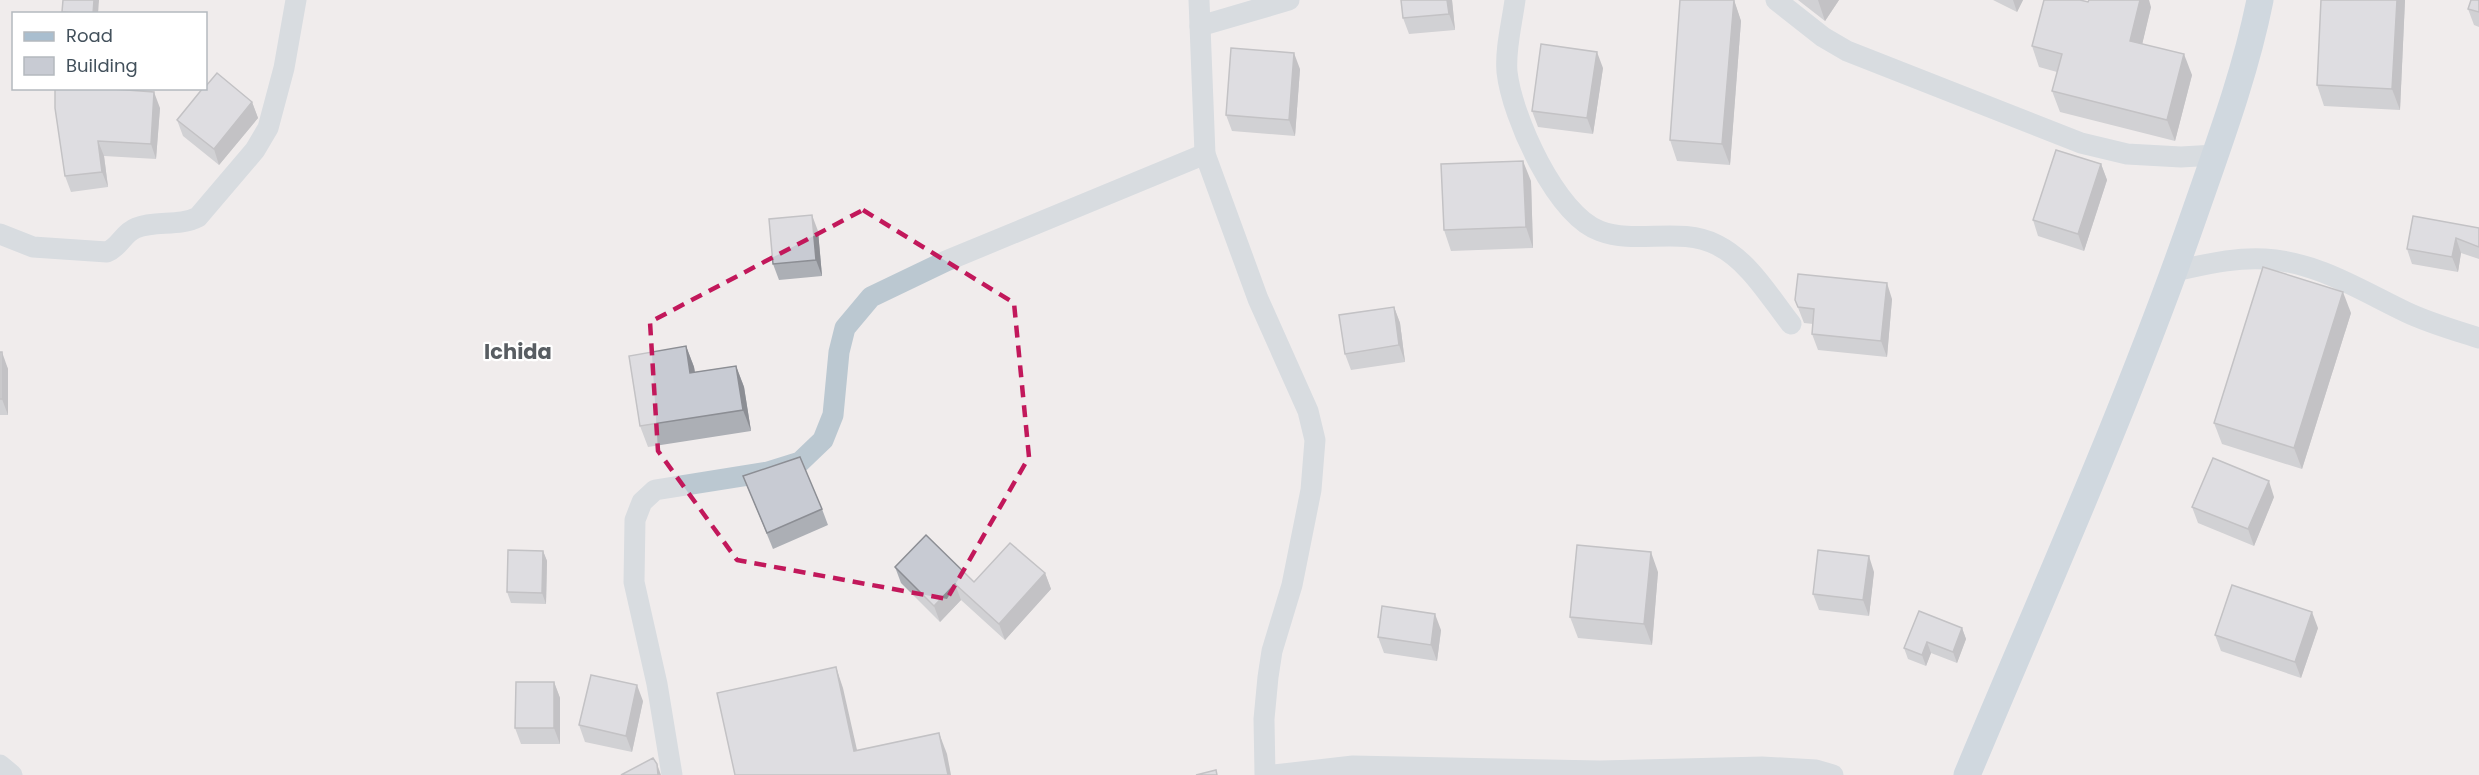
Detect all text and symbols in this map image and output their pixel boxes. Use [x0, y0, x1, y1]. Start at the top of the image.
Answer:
legend [12, 12, 207, 90]
text: Road [66, 23, 113, 48]
text: Building [66, 53, 138, 78]
district label: Ichida [484, 337, 552, 366]

